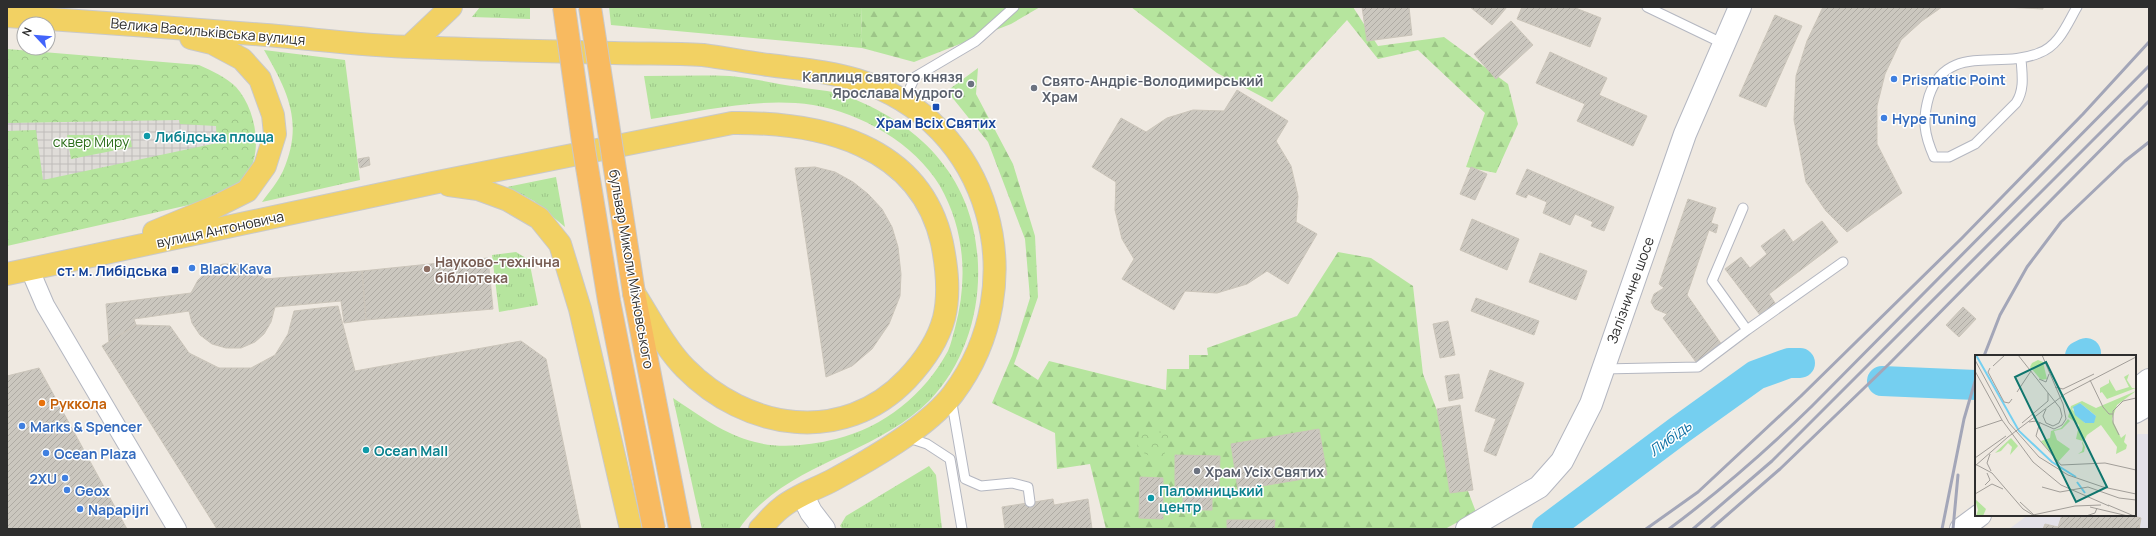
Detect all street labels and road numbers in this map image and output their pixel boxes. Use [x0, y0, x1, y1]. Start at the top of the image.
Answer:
street label: Велика Васильківська вулиця [110, 13, 306, 49]
street label: бульвар Миколи Міхновського [605, 168, 659, 370]
street label: вулиця Антоновича [155, 206, 285, 252]
street label: Залізничне шосе [1602, 234, 1658, 346]

